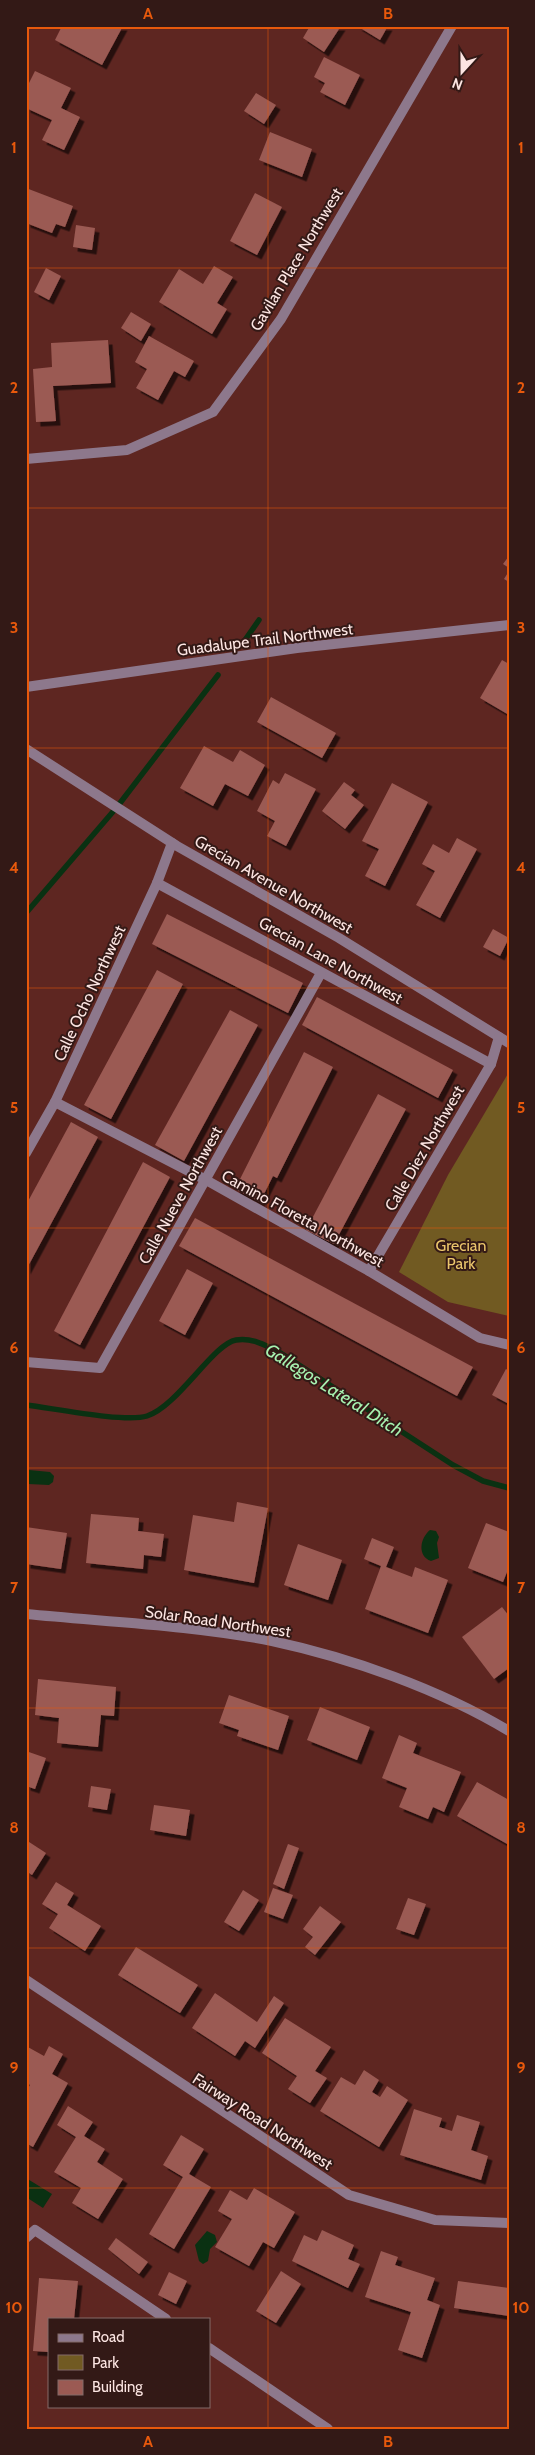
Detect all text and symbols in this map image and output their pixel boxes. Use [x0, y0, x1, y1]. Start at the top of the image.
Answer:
text: A [143, 4, 153, 23]
text: B [383, 4, 393, 23]
north arrow [438, 48, 488, 98]
text: N [449, 74, 465, 94]
text: 1 [11, 138, 17, 157]
text: 1 [518, 138, 524, 157]
street label: Gavilan Place Northwest [246, 184, 347, 334]
text: 2 [10, 378, 18, 397]
text: 2 [517, 378, 525, 397]
text: 3 [10, 618, 18, 637]
text: 3 [517, 618, 525, 637]
street label: Guadalupe Trail Northwest [176, 619, 355, 660]
street label: Grecian Avenue Northwest [191, 831, 357, 938]
text: 4 [9, 858, 19, 877]
text: 4 [516, 858, 526, 877]
street label: Grecian Lane Northwest [255, 913, 407, 1008]
street label: Calle Ocho Northwest [50, 922, 130, 1064]
street label: Calle Diez Northwest [381, 1082, 468, 1214]
text: 5 [10, 1098, 18, 1117]
text: 5 [517, 1098, 525, 1117]
street label: Calle Nueve Northwest [135, 1123, 226, 1267]
street label: Camino Floretta Northwest [218, 1166, 388, 1271]
park label: Grecian Park [436, 1236, 487, 1273]
text: 6 [10, 1338, 19, 1357]
text: 6 [517, 1338, 526, 1357]
water label: Gallegos Lateral Ditch [261, 1339, 407, 1441]
text: 7 [10, 1578, 19, 1597]
text: 7 [517, 1578, 526, 1597]
street label: Solar Road Northwest [144, 1602, 293, 1641]
text: 8 [9, 1818, 19, 1837]
text: 8 [516, 1818, 526, 1837]
text: 9 [10, 2058, 19, 2077]
text: 9 [517, 2058, 526, 2077]
street label: Fairway Road Northwest [189, 2069, 337, 2174]
text: 10 [5, 2298, 23, 2317]
text: 10 [512, 2298, 530, 2317]
legend [48, 2318, 210, 2408]
text: Road [92, 2328, 125, 2346]
text: Park [92, 2354, 119, 2372]
text: Building [92, 2378, 143, 2396]
text: A [143, 2432, 153, 2451]
text: B [383, 2432, 393, 2451]

